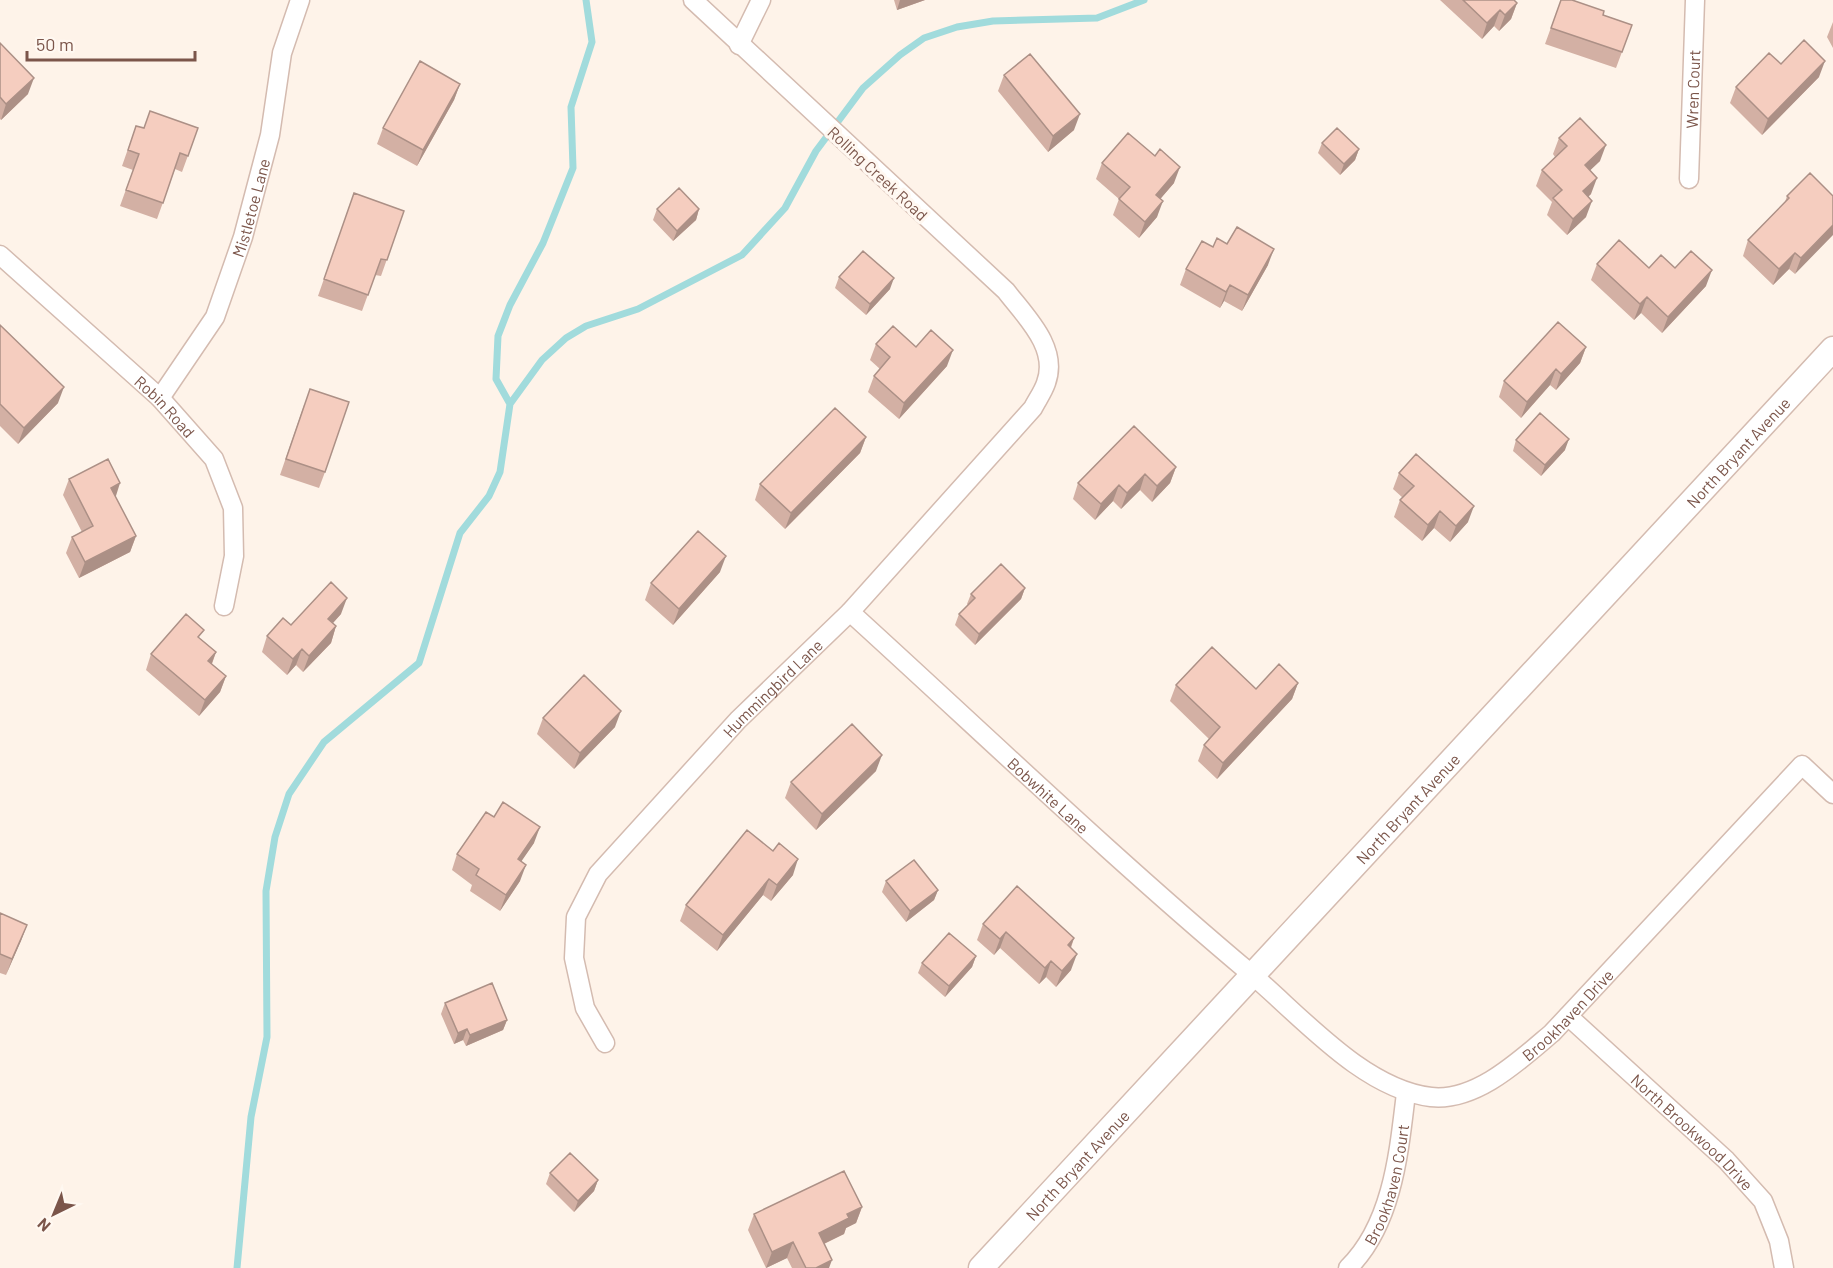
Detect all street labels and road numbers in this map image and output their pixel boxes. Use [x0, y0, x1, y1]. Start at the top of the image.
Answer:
street label: Wren Court [1681, 49, 1703, 129]
street label: Rolling Creek Road [824, 122, 932, 224]
street label: Mistletoe Lane [227, 156, 273, 259]
street label: Robin Road [131, 371, 199, 441]
street label: North Bryant Avenue [1682, 393, 1793, 511]
street label: Hummingbird Lane [718, 635, 826, 740]
street label: North Bryant Avenue [1352, 749, 1463, 867]
street label: Bobwhite Lane [1004, 753, 1093, 837]
street label: Brookhaven Drive [1518, 965, 1617, 1064]
street label: North Brookwood Drive [1628, 1069, 1758, 1194]
street label: North Bryant Avenue [1021, 1106, 1133, 1224]
street label: Brookhaven Court [1360, 1123, 1412, 1248]

